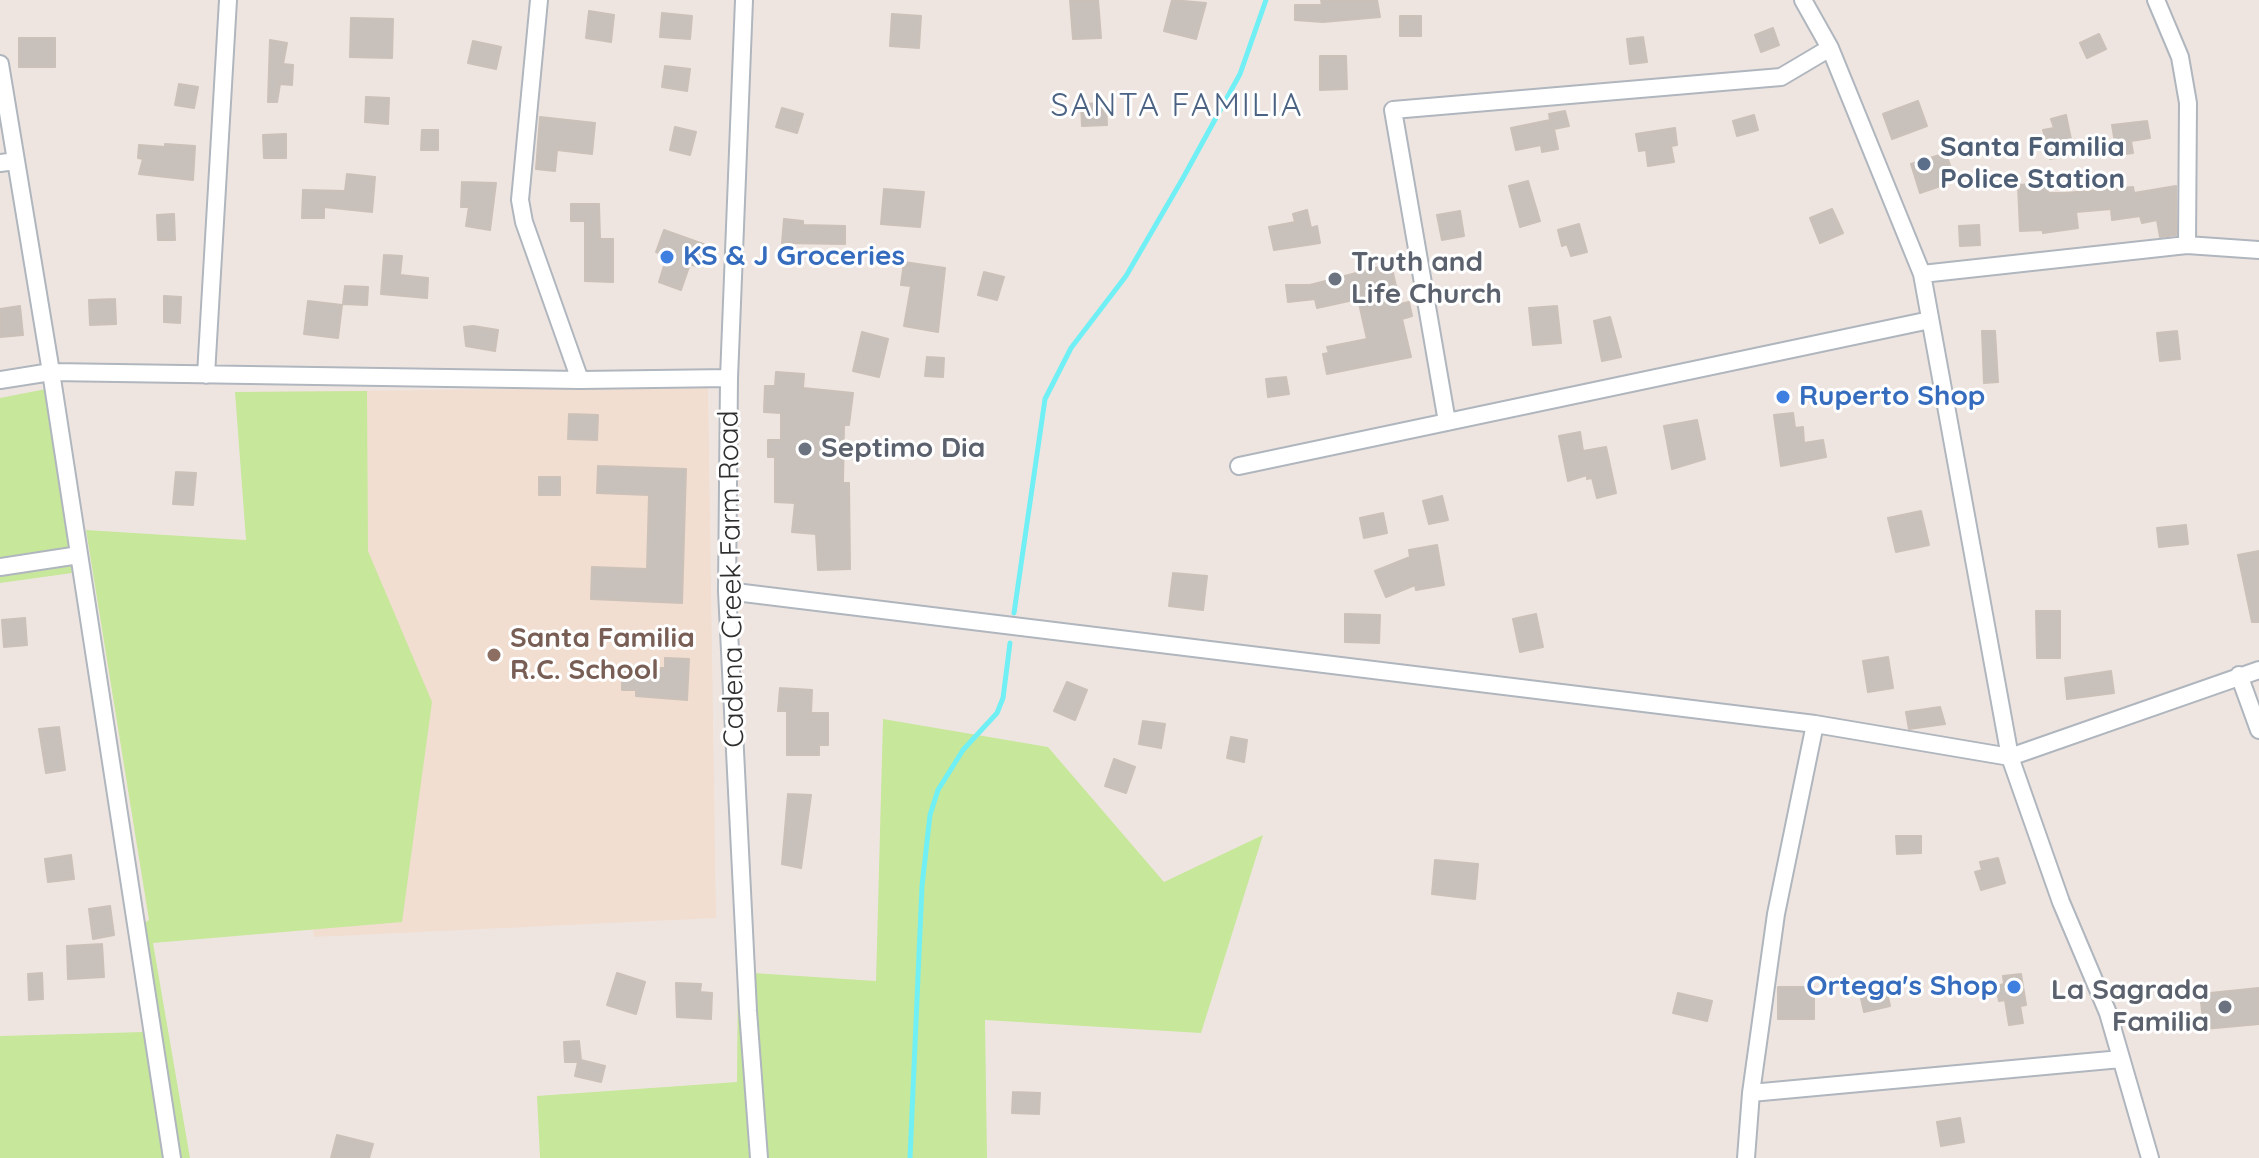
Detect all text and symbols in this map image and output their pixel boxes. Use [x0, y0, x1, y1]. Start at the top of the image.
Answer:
district label: SANTA FAMILIA [1050, 87, 1304, 125]
place label: Santa Familia Police Station [1940, 131, 2125, 197]
marker: Santa Familia Police Station [1915, 155, 1933, 173]
place label: KS & J Groceries [683, 240, 905, 274]
place label: Truth and Life Church [1351, 246, 1502, 312]
marker: KS & J Groceries [658, 248, 676, 266]
marker: Truth and Life Church [1326, 270, 1344, 288]
place label: Ruperto Shop [1799, 380, 1985, 414]
marker: Ruperto Shop [1774, 388, 1792, 406]
street label: Cadena Creek Farm Road [712, 410, 752, 748]
place label: Septimo Dia [821, 432, 985, 466]
marker: Septimo Dia [796, 440, 814, 458]
place label: Santa Familia R.C. School [510, 622, 695, 688]
marker: Santa Familia R.C. School [485, 646, 503, 664]
place label: Ortega's Shop [1806, 970, 1998, 1004]
place label: La Sagrada Familia [2051, 974, 2209, 1040]
marker: Ortega's Shop [2005, 978, 2023, 996]
marker: La Sagrada Familia [2216, 998, 2234, 1016]

